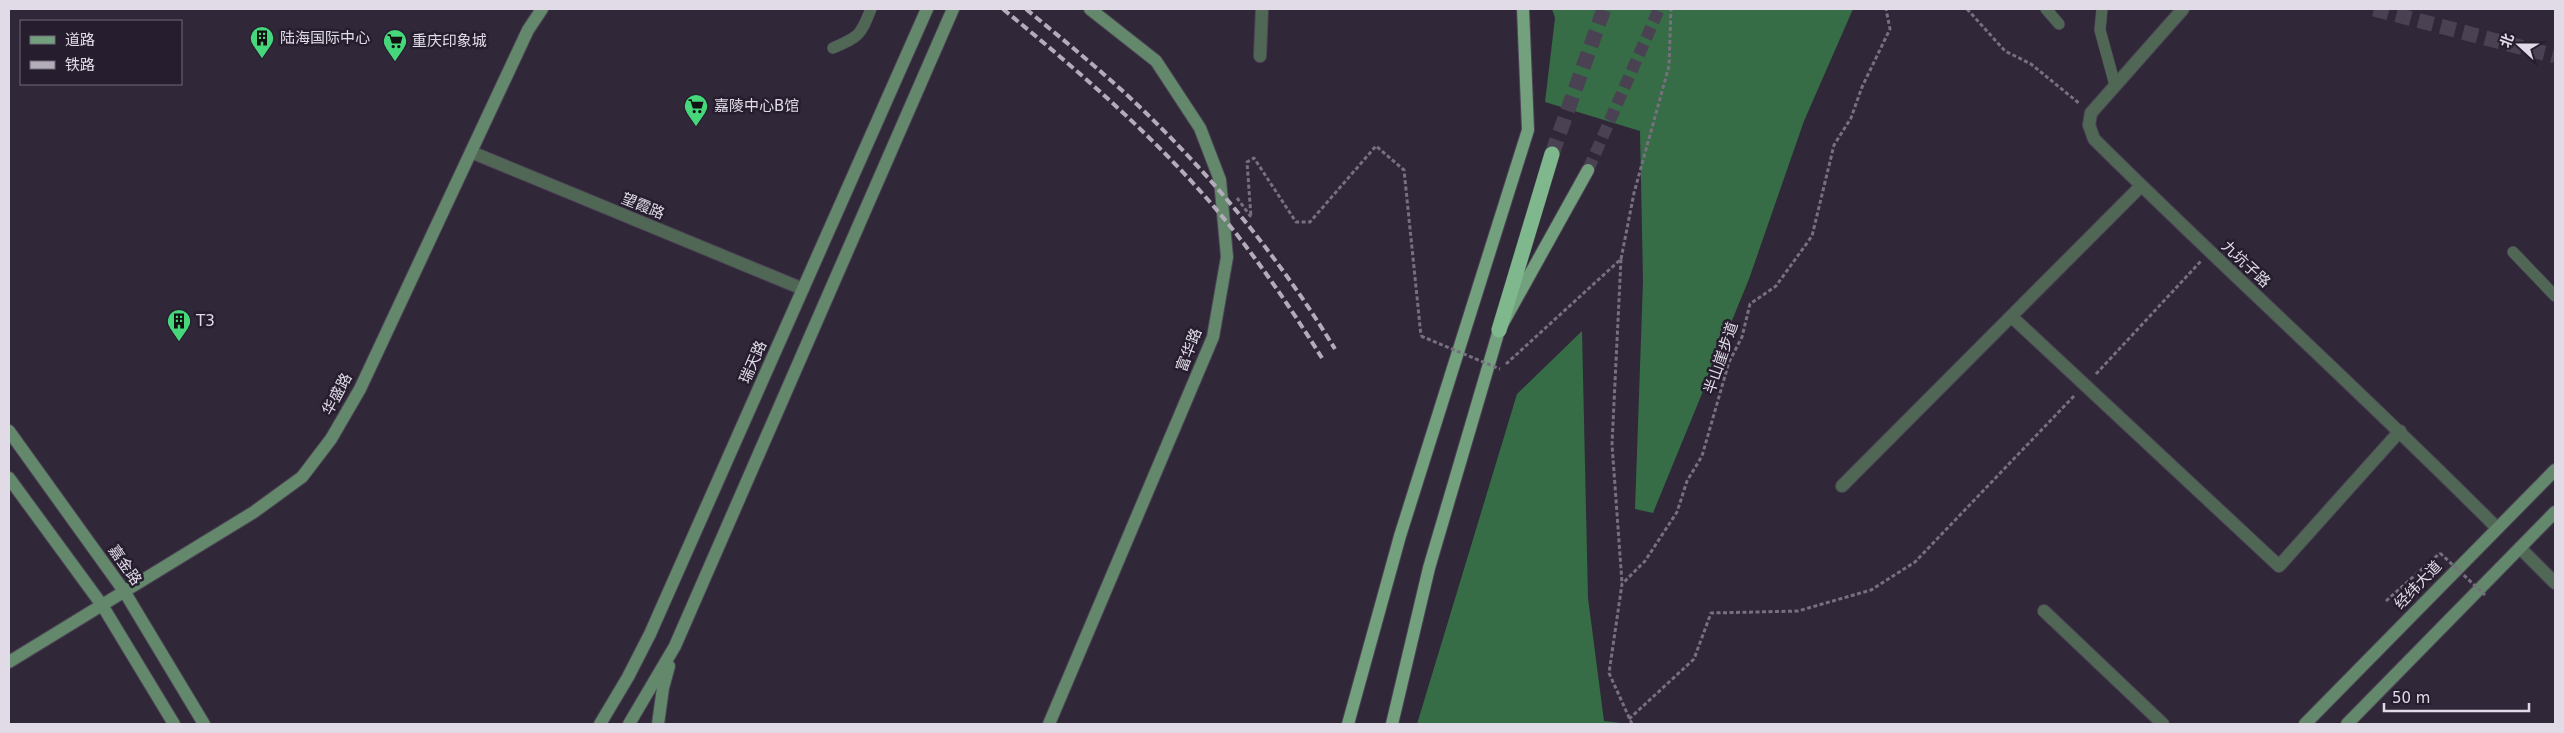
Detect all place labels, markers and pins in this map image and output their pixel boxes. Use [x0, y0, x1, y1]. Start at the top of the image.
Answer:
building icon: 陆海国际中心 [249, 25, 275, 59]
supermarket icon: 重庆印象城 [382, 28, 408, 62]
place label: 陆海国际中心 [280, 29, 370, 47]
place label: 重庆印象城 [412, 32, 487, 50]
supermarket icon: 嘉陵中心B馆 [683, 93, 709, 127]
place label: 嘉陵中心B馆 [714, 97, 799, 115]
building icon: T3 [166, 308, 192, 342]
place label: T3 [195, 312, 215, 330]

